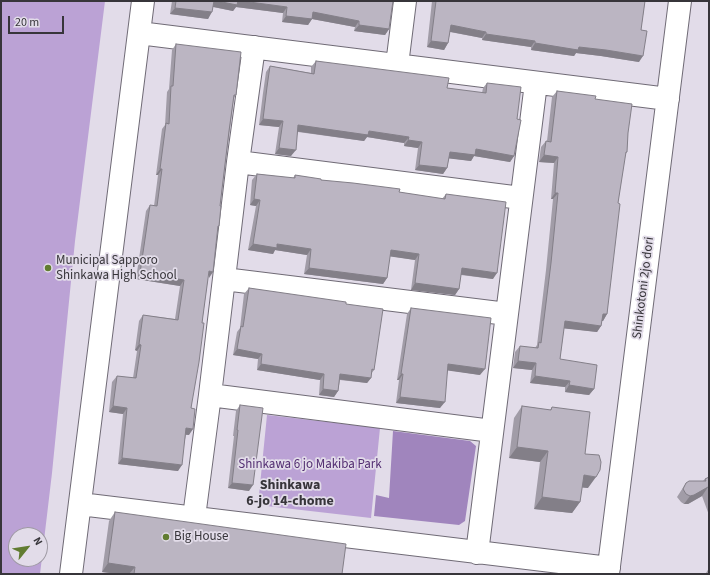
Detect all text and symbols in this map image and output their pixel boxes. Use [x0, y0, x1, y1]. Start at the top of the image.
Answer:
scale bar [10, 8, 66, 34]
text: 20 m [15, 14, 39, 31]
street label: Shinkotoni 2jo dori [630, 236, 658, 340]
place label: Municipal Sapporo Shinkawa High School [56, 253, 177, 284]
marker: Municipal Sapporo Shinkawa High School [43, 263, 53, 273]
park label: Shinkawa 6 jo Makiba Park [238, 457, 382, 473]
district label: Shinkawa 6-jo 14-chome [246, 478, 334, 510]
north arrow [8, 527, 48, 567]
place label: Big House [174, 529, 228, 545]
marker: Big House [161, 532, 171, 542]
text: N [30, 534, 46, 548]

